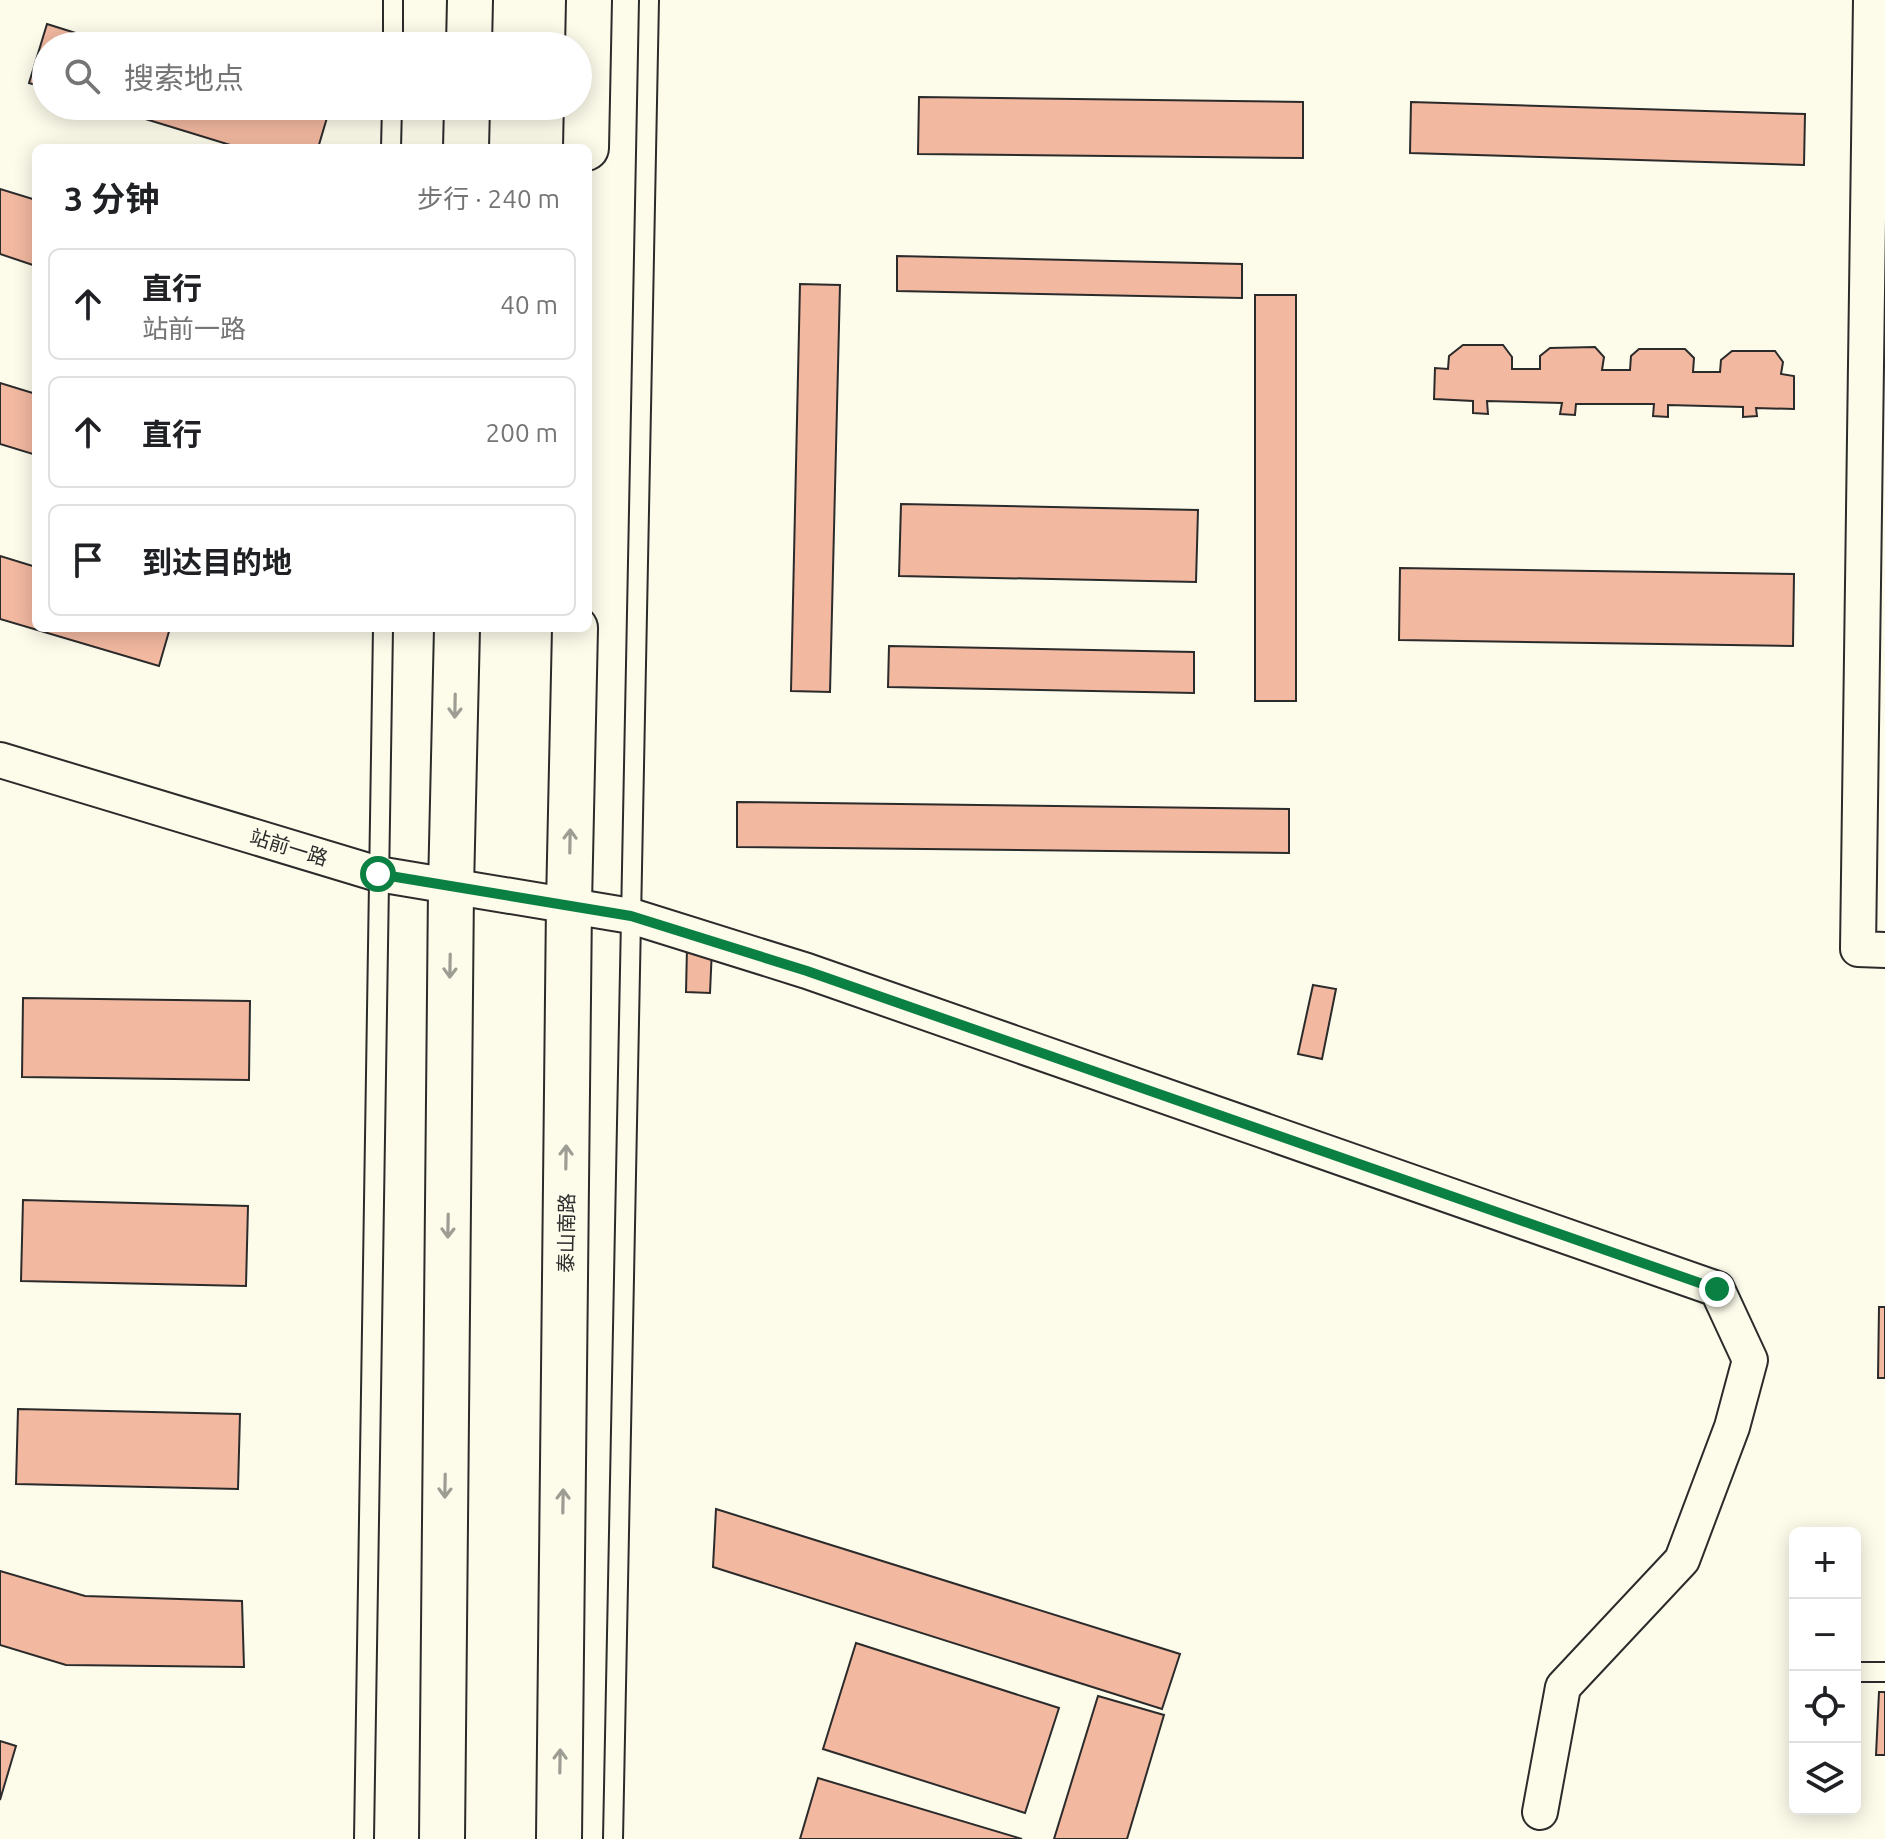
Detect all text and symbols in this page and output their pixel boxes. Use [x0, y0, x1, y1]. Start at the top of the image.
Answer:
search box [32, 32, 592, 120]
icon: search [60, 54, 104, 98]
text: 搜索地点 [124, 61, 244, 95]
text: 3 分钟 [64, 179, 159, 217]
text: 步行 · 240 m [417, 184, 560, 213]
text: 直行 [142, 271, 202, 305]
icon: ahead [66, 282, 110, 326]
text: 40 m [500, 290, 558, 319]
text: 站前一路 [142, 314, 246, 343]
icon: ahead [66, 410, 110, 454]
text: 直行 [142, 417, 202, 451]
text: 200 m [486, 418, 558, 447]
icon: arrive [66, 538, 110, 582]
text: 到达目的地 [142, 545, 292, 579]
one-way arrow [447, 692, 463, 719]
street label: 站前一路 [247, 824, 331, 870]
one-way arrow [563, 828, 578, 855]
route start [360, 856, 396, 892]
one-way arrow [443, 952, 458, 979]
one-way arrow [559, 1144, 574, 1171]
street label: 泰山南路 [554, 1193, 578, 1273]
one-way arrow [440, 1212, 456, 1239]
route end [1699, 1271, 1735, 1307]
one-way arrow [437, 1472, 453, 1499]
one-way arrow [555, 1488, 571, 1515]
map controls [1789, 1527, 1861, 1815]
button: + [1789, 1527, 1861, 1599]
button: − [1789, 1599, 1861, 1671]
button: locate [1789, 1671, 1861, 1743]
button: layers [1789, 1743, 1861, 1815]
one-way arrow [552, 1748, 568, 1775]

